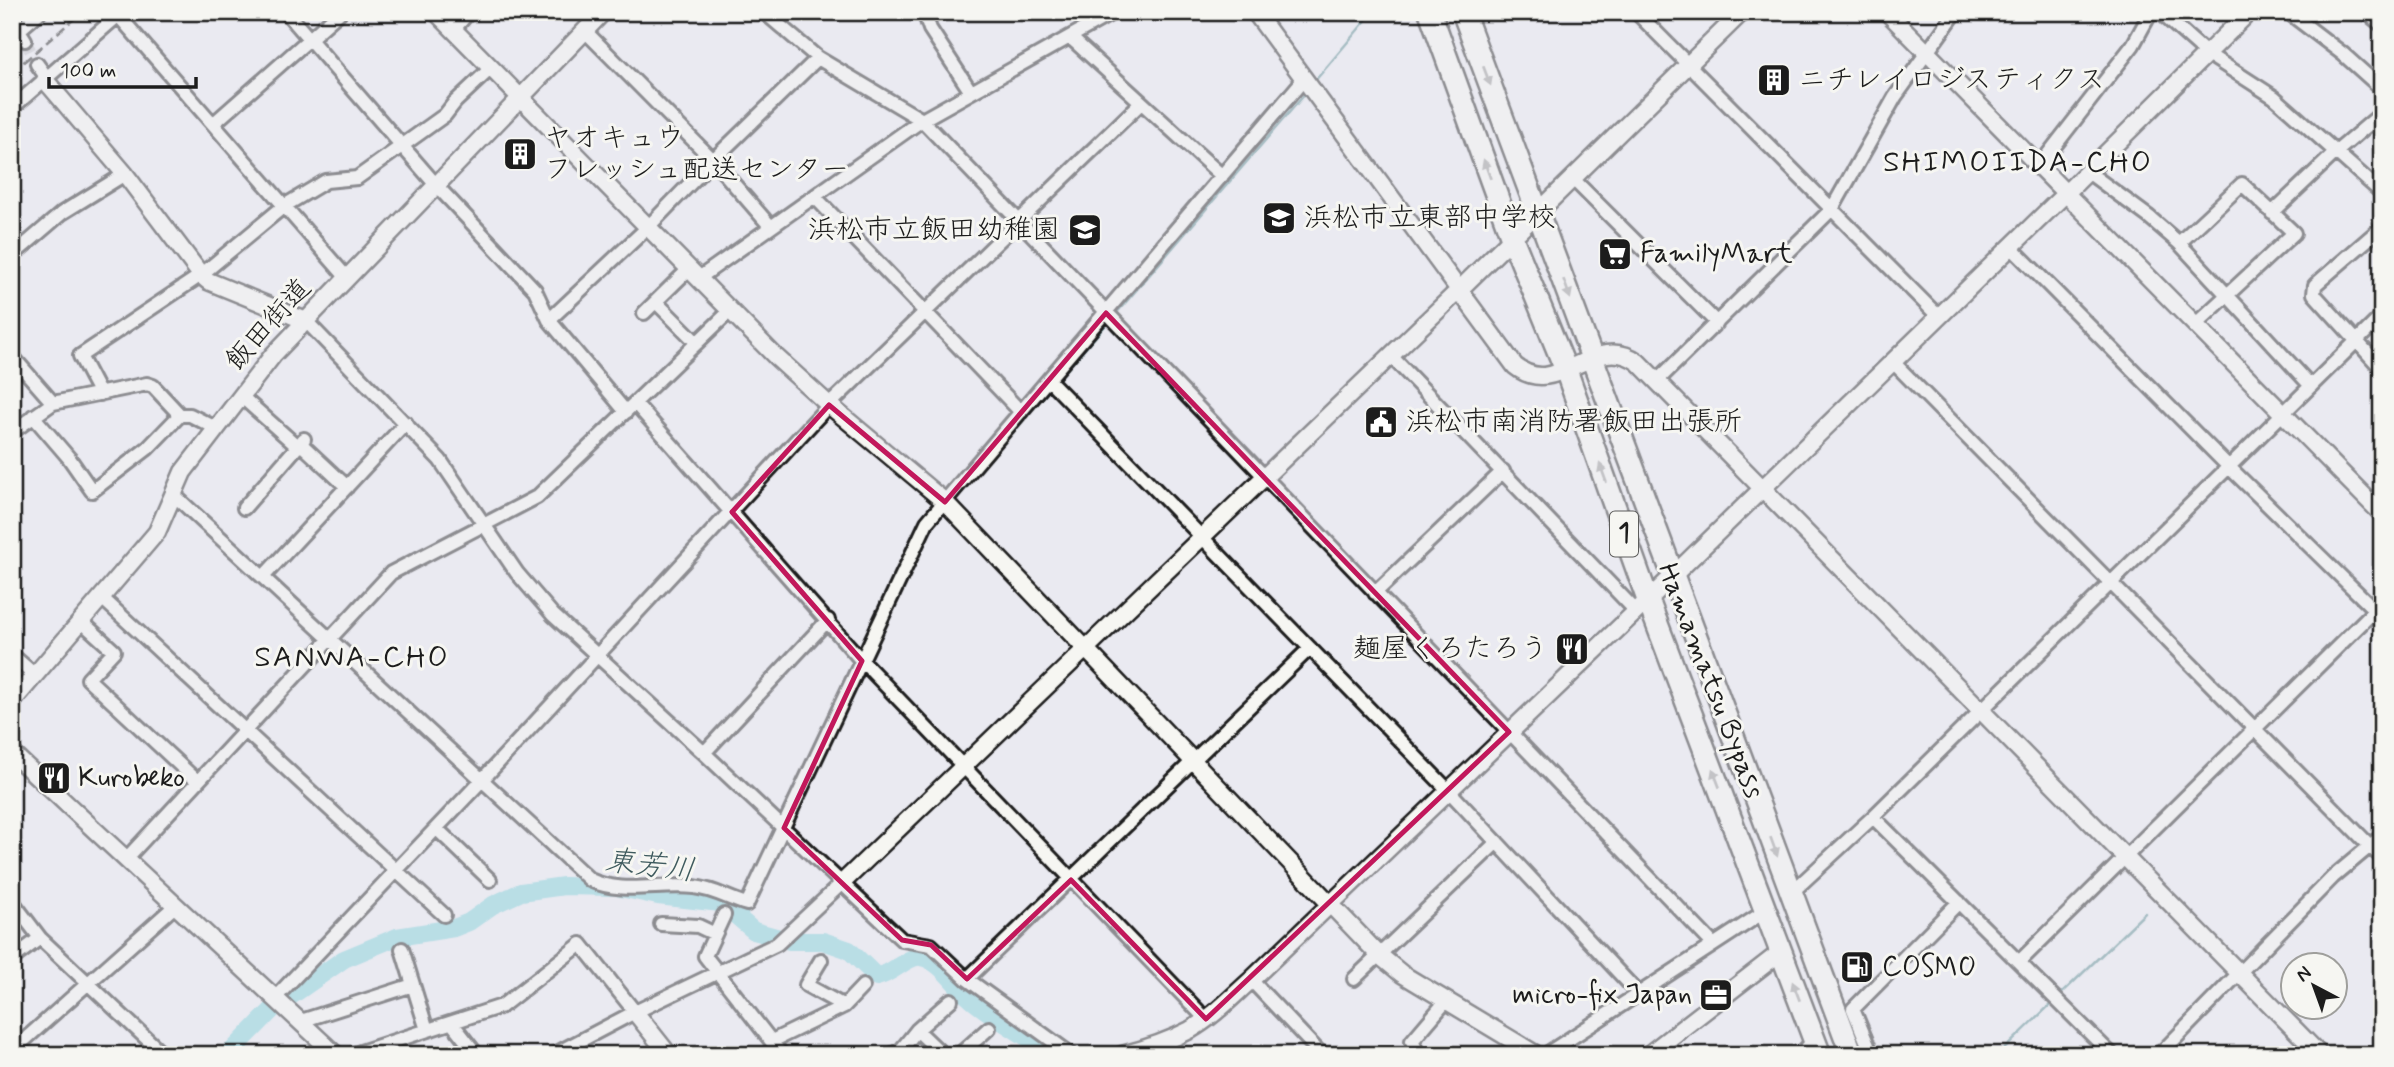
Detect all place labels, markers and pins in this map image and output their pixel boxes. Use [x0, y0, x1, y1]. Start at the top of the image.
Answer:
building icon: ニチレイロジスティクス [1755, 61, 1793, 99]
place label: ニチレイロジスティクス [1798, 62, 2105, 99]
place label: ヤオキュウ フレッシュ配送センター [544, 120, 849, 189]
building icon: ヤオキュウ フレッシュ配送センター [501, 135, 539, 173]
school or university icon: 浜松市立東部中学校 [1260, 199, 1298, 237]
place label: 浜松市立東部中学校 [1304, 200, 1556, 237]
school or university icon: 浜松市立飯田幼稚園 [1066, 211, 1104, 249]
place label: 浜松市立飯田幼稚園 [808, 212, 1060, 249]
supermarket icon: FamilyMart [1596, 235, 1634, 273]
place label: FamilyMart [1640, 236, 1793, 273]
public building icon: 浜松市南消防署飯田出張所 [1362, 403, 1400, 441]
place label: 浜松市南消防署飯田出張所 [1406, 404, 1742, 441]
restaurant icon: 麺屋くろたろう [1553, 630, 1591, 668]
place label: 麺屋くろたろう [1353, 631, 1548, 668]
restaurant icon: Kurobeko [35, 759, 73, 797]
place label: Kurobeko [78, 760, 185, 797]
fuel station icon: COSMO [1838, 948, 1876, 986]
place label: COSMO [1882, 949, 1976, 986]
office icon: micro-fix Japan [1697, 976, 1735, 1014]
place label: micro-fix Japan [1512, 977, 1692, 1014]

